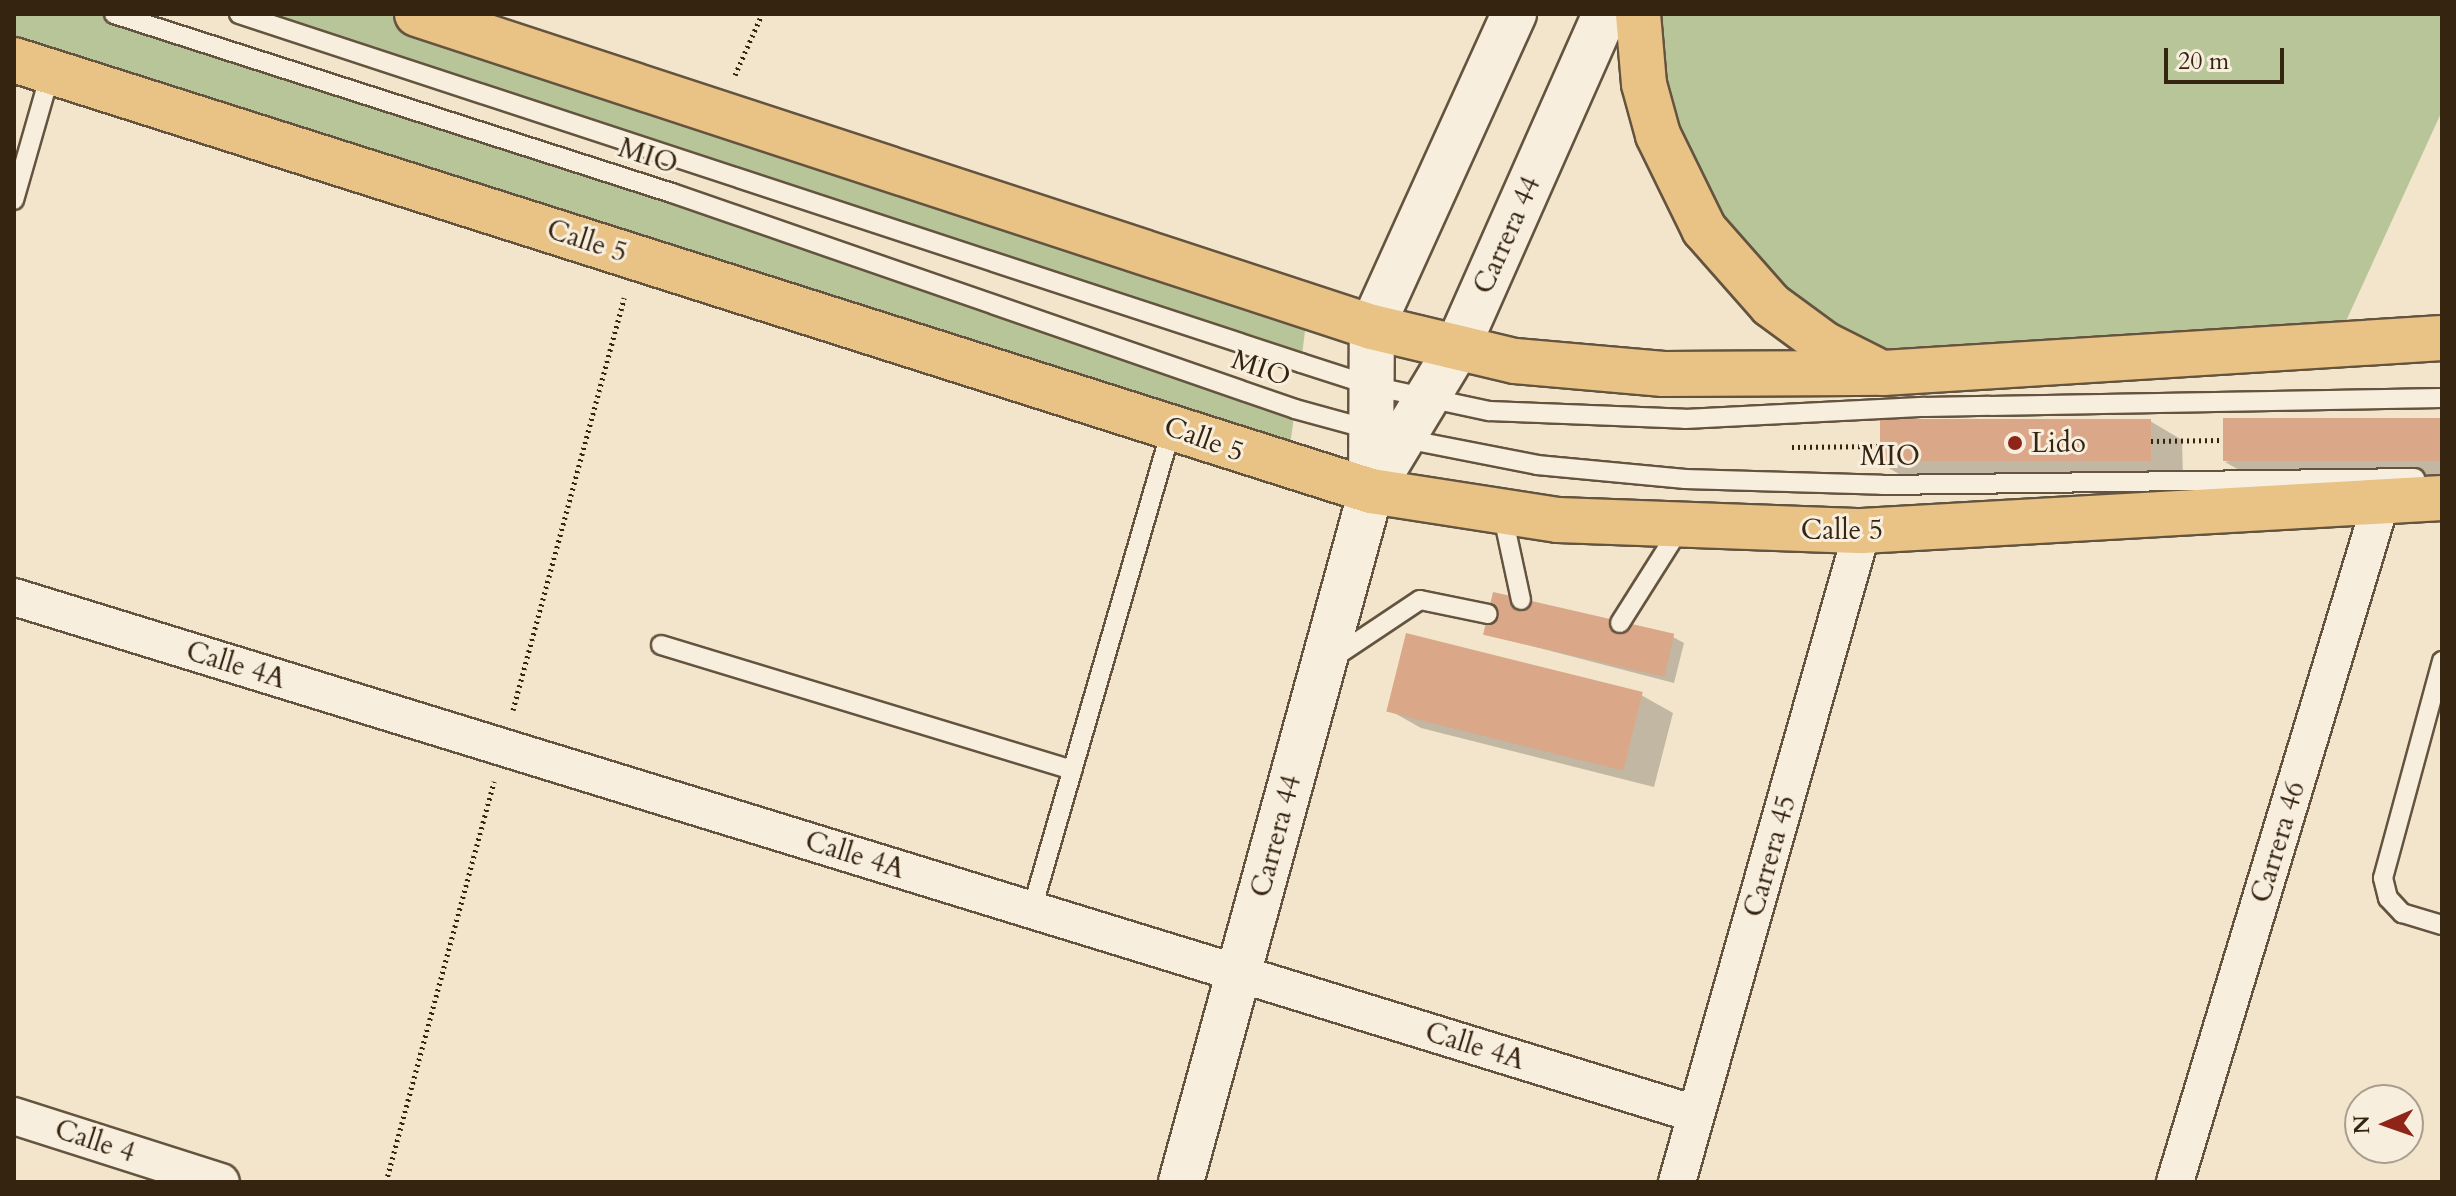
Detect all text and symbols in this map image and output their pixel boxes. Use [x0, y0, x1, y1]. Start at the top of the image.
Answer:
scale bar [2168, 32, 2288, 82]
text: 20 m [2178, 45, 2229, 78]
street label: MIO [614, 131, 682, 181]
street label: Carrera 44 [1466, 171, 1548, 299]
street label: Calle 5 [543, 212, 631, 270]
street label: MIO [1227, 342, 1295, 394]
street label: Calle 5 [1160, 409, 1248, 469]
place label: Lido [2031, 426, 2086, 460]
marker: Lido [2006, 434, 2024, 452]
street label: MIO [1860, 439, 1920, 473]
street label: Calle 5 [1801, 513, 1883, 547]
street label: Calle 4A [182, 634, 290, 696]
street label: Carrera 44 [1244, 771, 1308, 901]
street label: Carrera 46 [2244, 777, 2312, 907]
street label: Carrera 45 [1737, 791, 1803, 921]
street label: Calle 4A [801, 824, 909, 886]
street label: Calle 4A [1421, 1015, 1529, 1077]
north arrow [2344, 1084, 2424, 1164]
street label: Calle 4 [51, 1112, 139, 1170]
text: N [2347, 1115, 2377, 1135]

